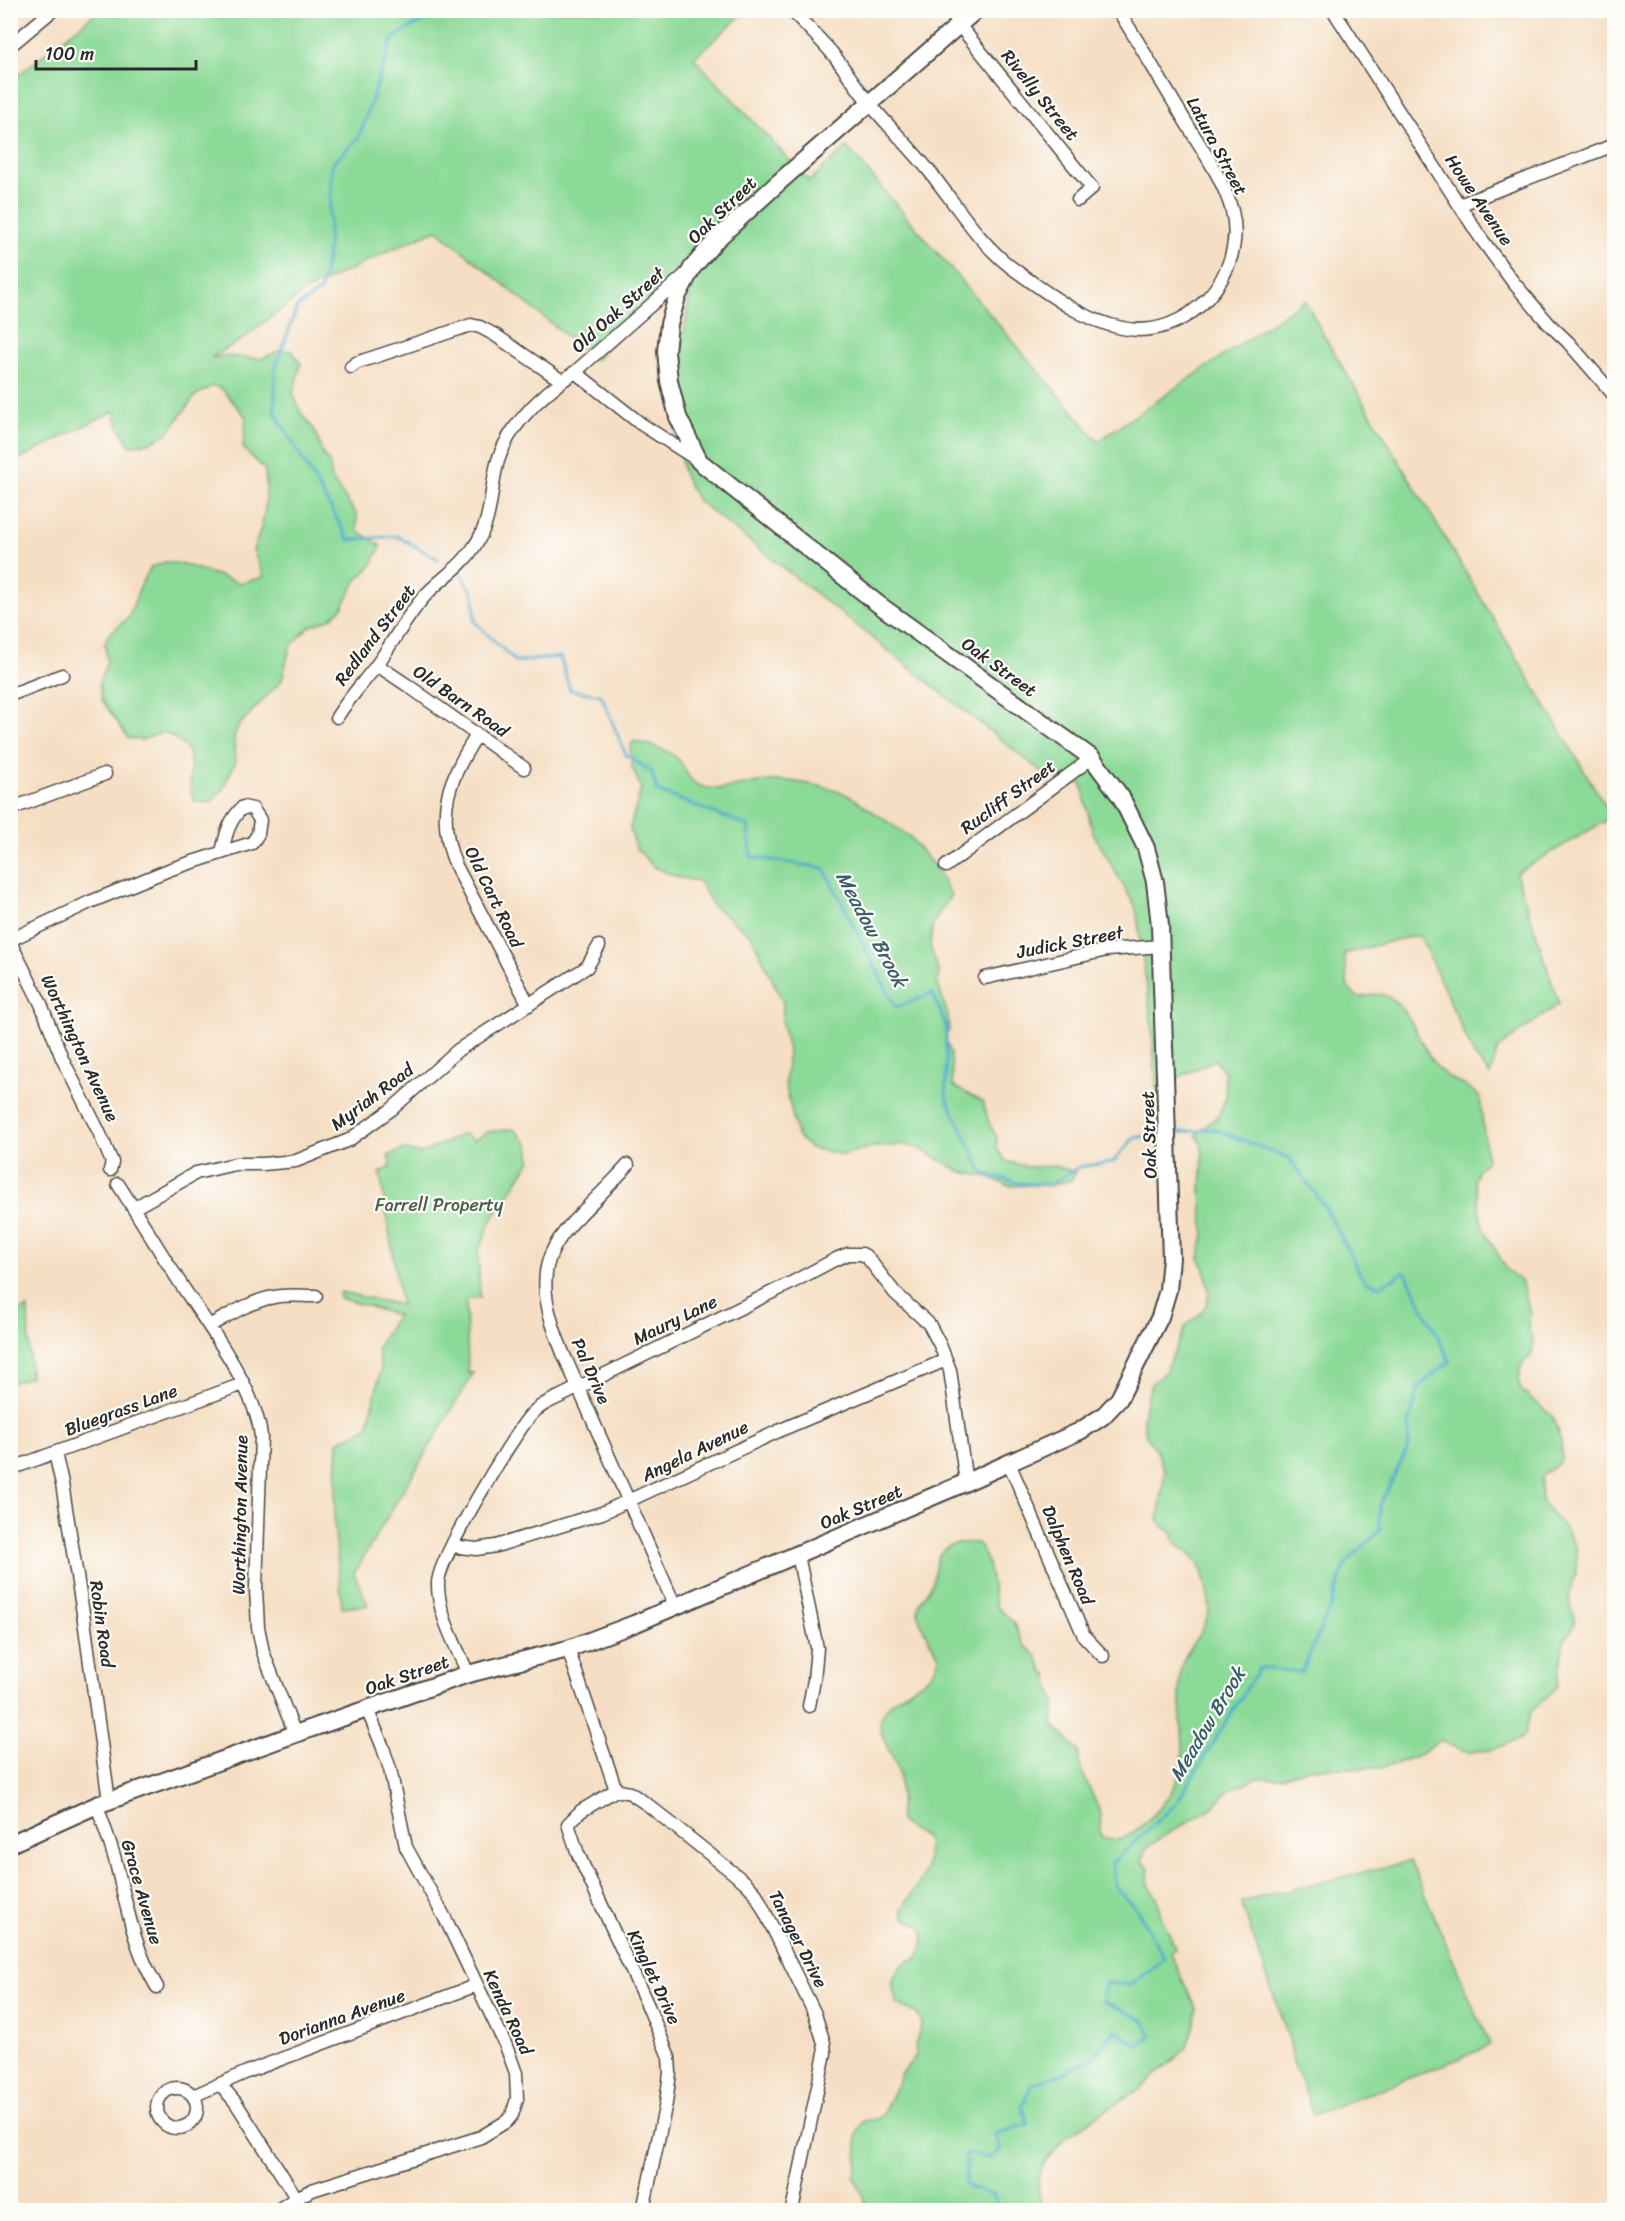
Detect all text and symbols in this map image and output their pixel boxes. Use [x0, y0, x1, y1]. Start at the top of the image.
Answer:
scale bar [36, 33, 196, 71]
text: 100 m [45, 38, 94, 70]
street label: Rivelly Street [993, 42, 1087, 148]
street label: Latura Street [1177, 91, 1257, 201]
street label: Howe Avenue [1436, 147, 1522, 253]
street label: Oak Street [679, 168, 765, 252]
street label: Old Oak Street [564, 258, 673, 361]
street label: Redland Street [326, 577, 424, 693]
street label: Oak Street [954, 628, 1044, 706]
street label: Old Barn Road [406, 656, 517, 747]
street label: Rucliff Street [953, 751, 1063, 843]
street label: Old Cart Road [456, 841, 533, 955]
water label: Meadow Brook [826, 865, 918, 996]
street label: Judick Street [1013, 916, 1127, 968]
street label: Worthington Avenue [32, 969, 128, 1127]
street label: Myriah Road [323, 1054, 422, 1139]
street label: Oak Street [1131, 1091, 1167, 1179]
park label: Farrell Property [375, 1189, 504, 1221]
street label: Maury Lane [627, 1286, 723, 1354]
street label: Pal Drive [562, 1333, 620, 1410]
street label: Bluegrass Lane [60, 1375, 182, 1445]
street label: Angela Avenue [635, 1411, 754, 1491]
street label: Worthington Avenue [223, 1435, 257, 1595]
street label: Oak Street [815, 1475, 908, 1539]
street label: Dalphen Road [1033, 1500, 1104, 1611]
street label: Robin Road [80, 1578, 124, 1671]
street label: Oak Street [361, 1646, 454, 1704]
water label: Meadow Brook [1159, 1658, 1257, 1788]
street label: Grace Avenue [112, 1836, 172, 1948]
street label: Tanager Drive [760, 1884, 836, 1994]
street label: Kinglet Drive [618, 1924, 690, 2030]
street label: Kenda Road [474, 1964, 542, 2062]
street label: Dorianna Avenue [274, 1979, 410, 2055]

